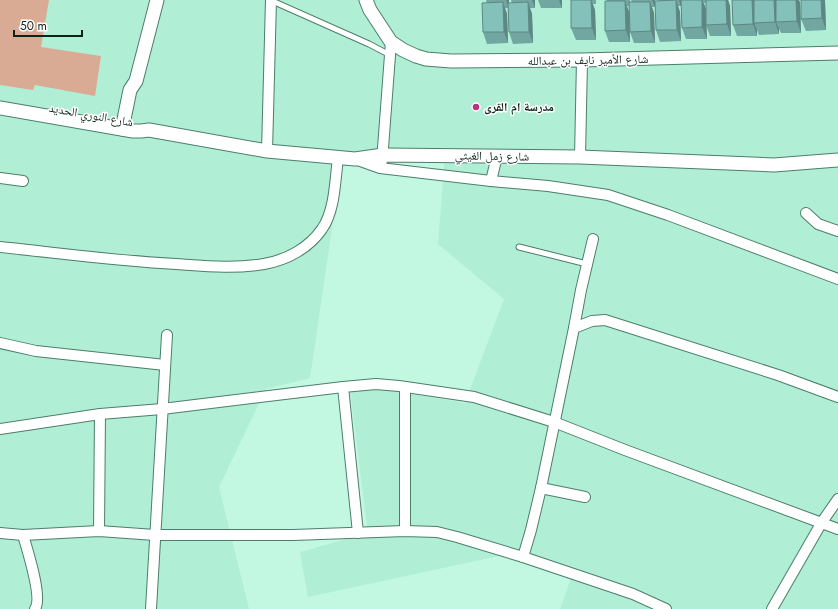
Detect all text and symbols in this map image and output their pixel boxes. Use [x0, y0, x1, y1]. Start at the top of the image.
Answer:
scale bar [14, 12, 82, 38]
text: 50 m [20, 17, 47, 35]
street label: شارع الأمير نايف بن عبدالله [528, 50, 649, 70]
place label: مدرسة ام القرى [484, 98, 554, 116]
street label: شارع النوري الحديد [47, 99, 135, 132]
marker: مدرسة ام القرى [471, 102, 481, 112]
street label: شارع زمل الغيثي [455, 146, 529, 167]

